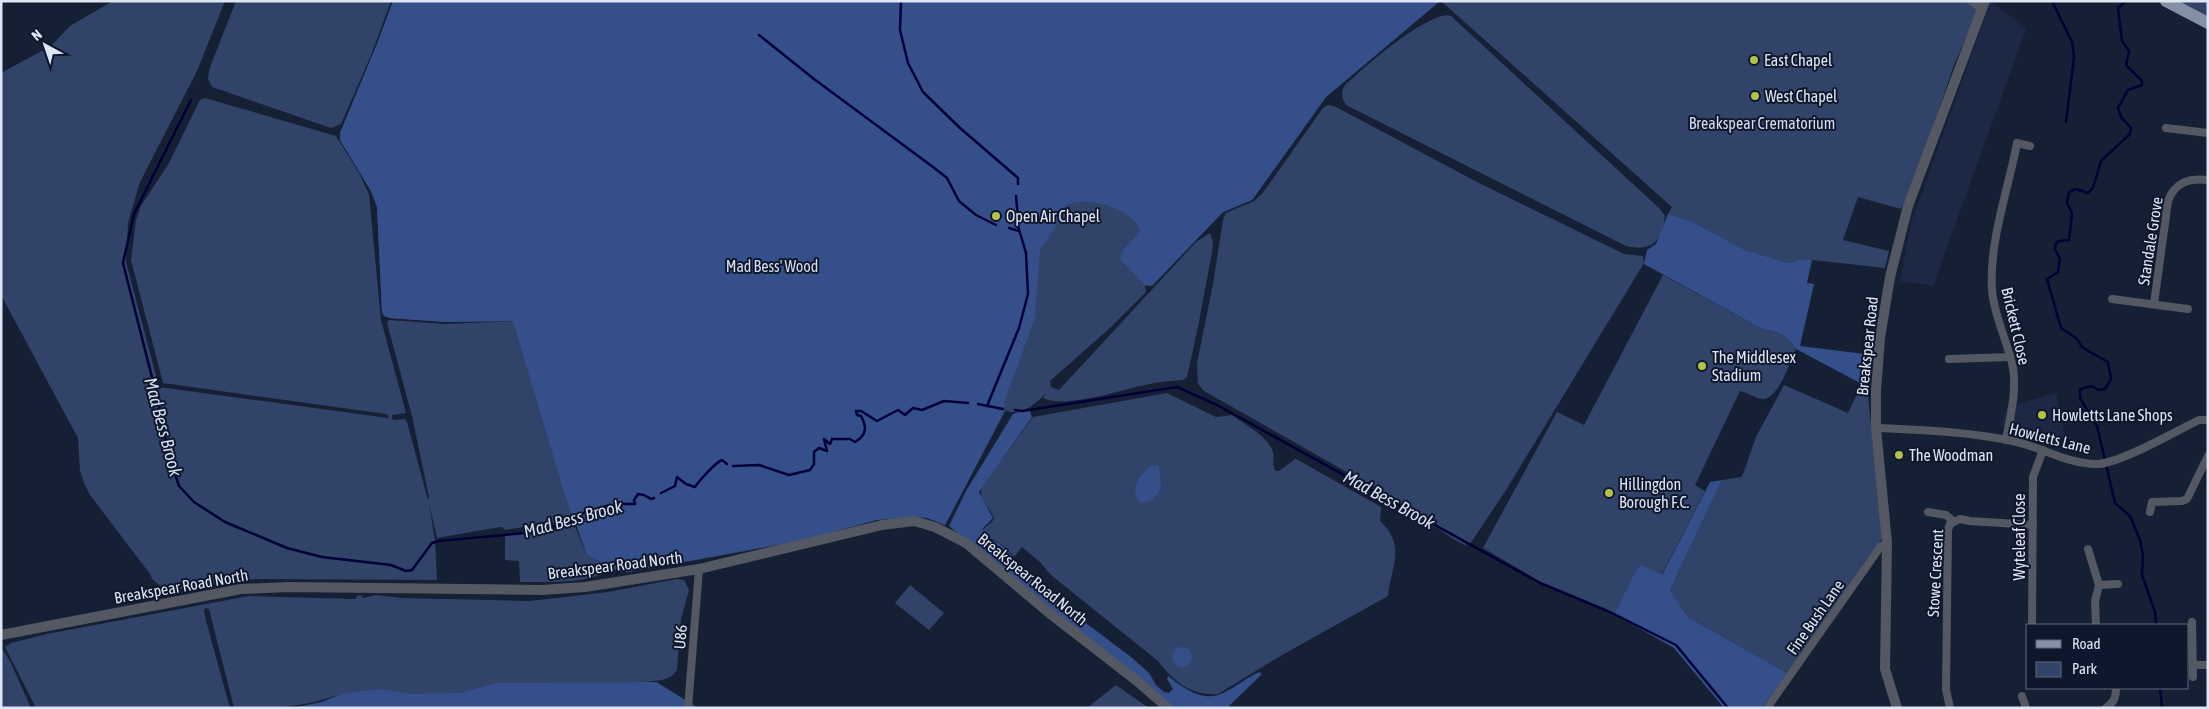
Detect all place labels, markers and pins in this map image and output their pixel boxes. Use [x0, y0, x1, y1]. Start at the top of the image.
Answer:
place label: East Chapel [1764, 51, 1833, 70]
marker: East Chapel [1748, 54, 1760, 66]
place label: West Chapel [1765, 87, 1838, 106]
marker: West Chapel [1749, 90, 1761, 102]
place label: Open Air Chapel [1006, 207, 1101, 226]
marker: Open Air Chapel [990, 210, 1002, 222]
place label: The Middlesex Stadium [1712, 348, 1797, 384]
marker: The Middlesex Stadium [1696, 360, 1708, 372]
place label: Howletts Lane Shops [2052, 406, 2173, 425]
marker: Howletts Lane Shops [2036, 409, 2048, 421]
place label: The Woodman [1909, 446, 1993, 464]
marker: The Woodman [1893, 449, 1905, 461]
place label: Hillingdon Borough F.C. [1619, 475, 1690, 512]
marker: Hillingdon Borough F.C. [1603, 487, 1615, 499]

